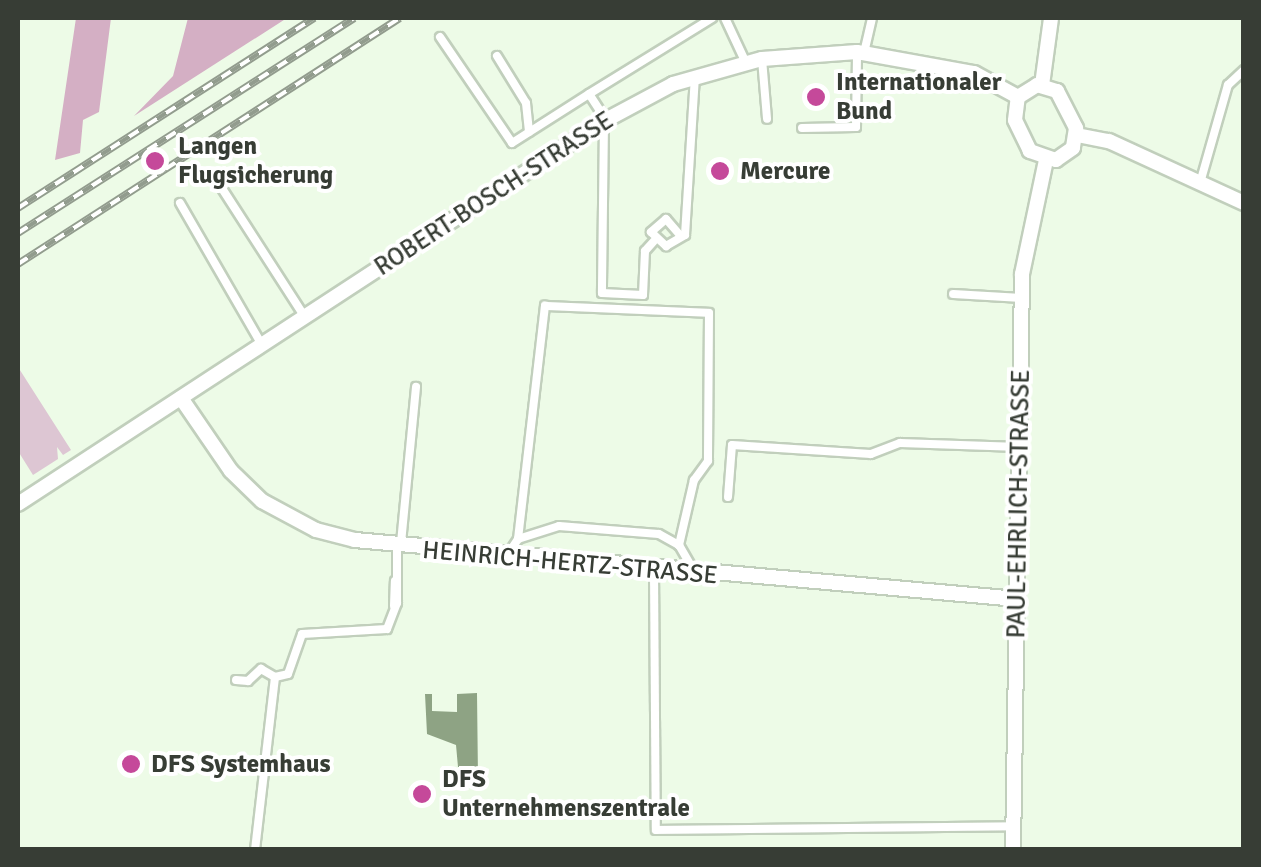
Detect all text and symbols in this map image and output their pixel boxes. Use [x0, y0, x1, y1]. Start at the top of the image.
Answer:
place label: Internationaler Bund [836, 68, 1002, 127]
marker: Internationaler Bund [805, 86, 827, 108]
street label: ROBERT-BOSCH-STRASSE [369, 106, 619, 282]
place label: Langen Flugsicherung [178, 132, 333, 191]
marker: Langen Flugsicherung [142, 148, 168, 174]
place label: Mercure [740, 156, 830, 186]
marker: Mercure [709, 160, 731, 182]
street label: PAUL-EHRLICH-STRASSE [1002, 369, 1036, 639]
street label: HEINRICH-HERTZ-STRASSE [421, 535, 719, 591]
place label: DFS Systemhaus [151, 749, 331, 779]
marker: DFS Systemhaus [120, 753, 142, 775]
place label: DFS Unternehmenszentrale [442, 765, 690, 824]
marker: DFS Unternehmenszentrale [411, 783, 433, 805]

